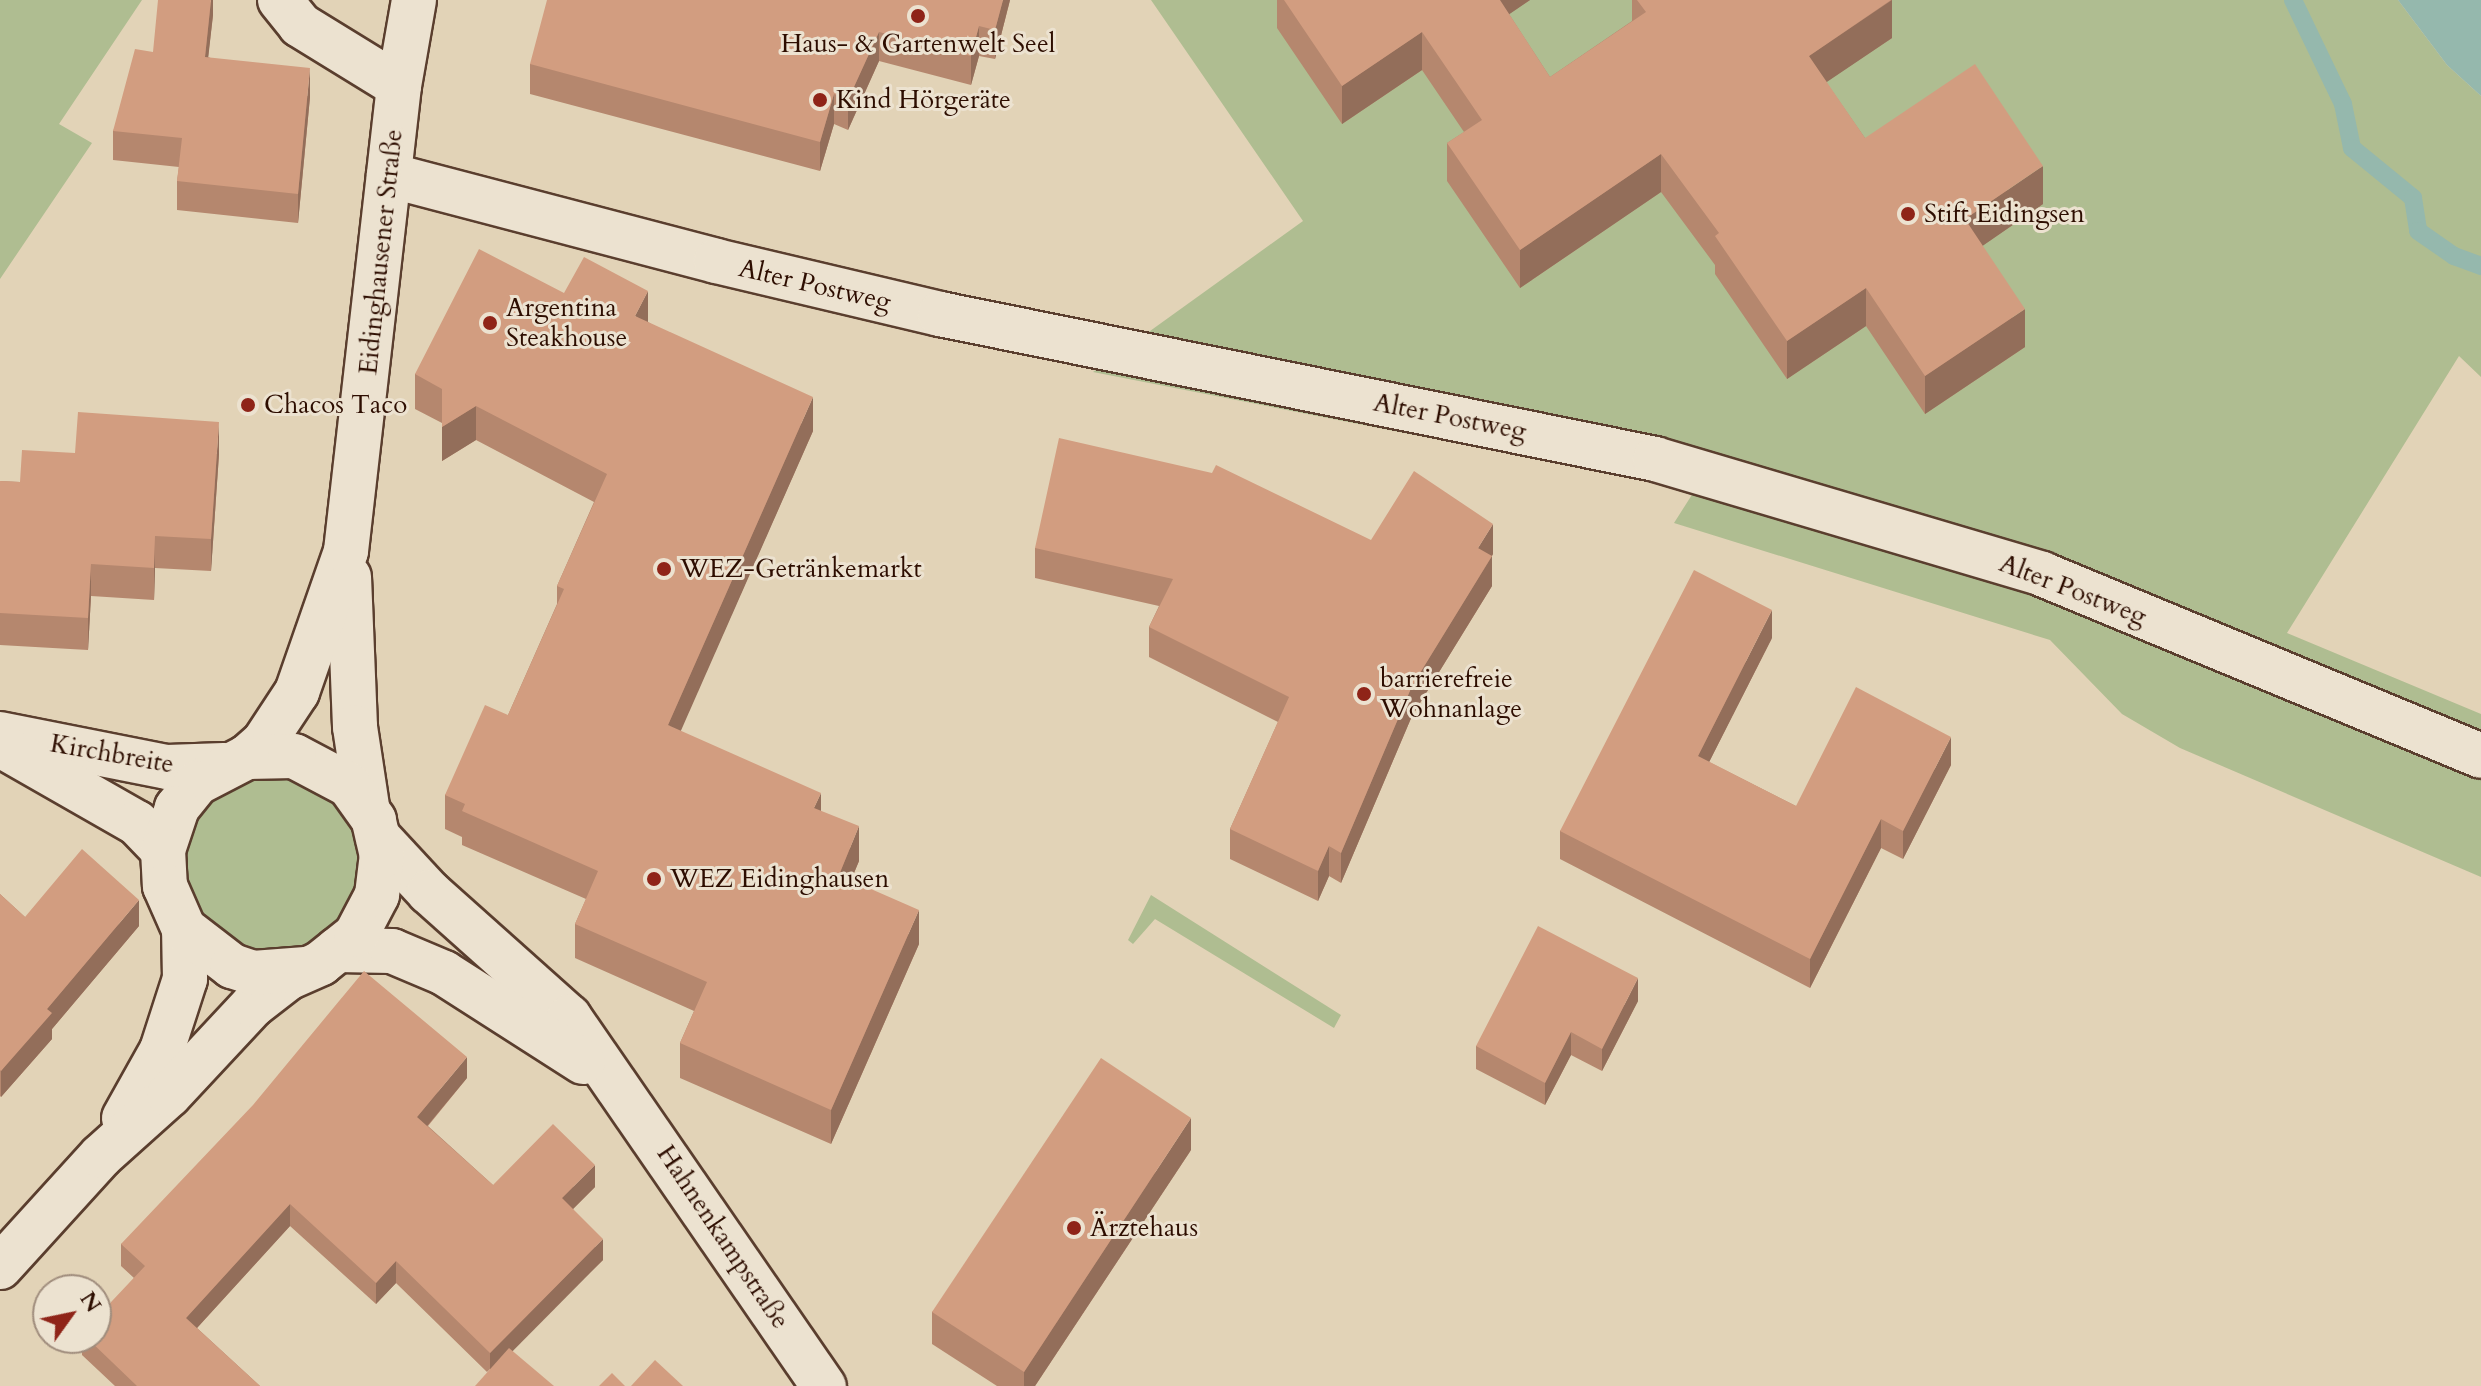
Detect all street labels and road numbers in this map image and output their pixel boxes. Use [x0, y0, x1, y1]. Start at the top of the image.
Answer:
street label: Eidinghausener Straße [353, 128, 409, 376]
street label: Alter Postweg [736, 252, 894, 318]
street label: Alter Postweg [1371, 387, 1529, 447]
street label: Alter Postweg [1995, 548, 2151, 632]
street label: Kirchbreite [48, 728, 176, 780]
street label: Hahnenkampstraße [650, 1139, 796, 1335]

